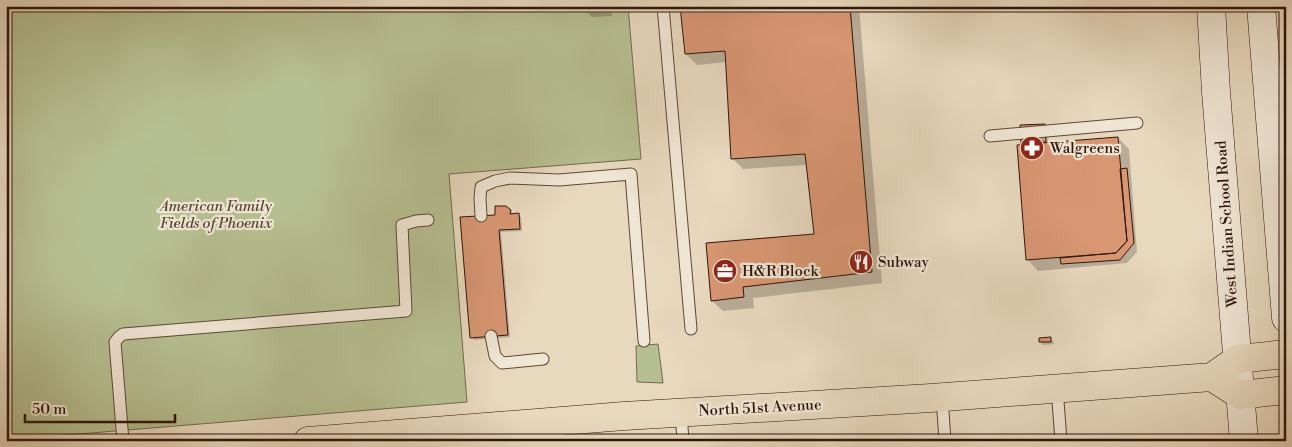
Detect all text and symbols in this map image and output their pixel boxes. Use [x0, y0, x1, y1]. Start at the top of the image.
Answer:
pharmacy icon: Walgreens [1019, 135, 1045, 161]
place label: Walgreens [1049, 139, 1120, 158]
street label: West Indian School Road [1212, 139, 1242, 309]
park label: American Family Fields of Phoenix [158, 197, 273, 233]
restaurant icon: Subway [848, 249, 874, 275]
place label: Subway [878, 253, 929, 272]
office icon: H&R Block [712, 258, 738, 284]
place label: H&R Block [742, 262, 819, 281]
scale bar [25, 392, 175, 424]
street label: North 51st Avenue [698, 395, 822, 421]
text: 50 m [32, 400, 66, 419]

